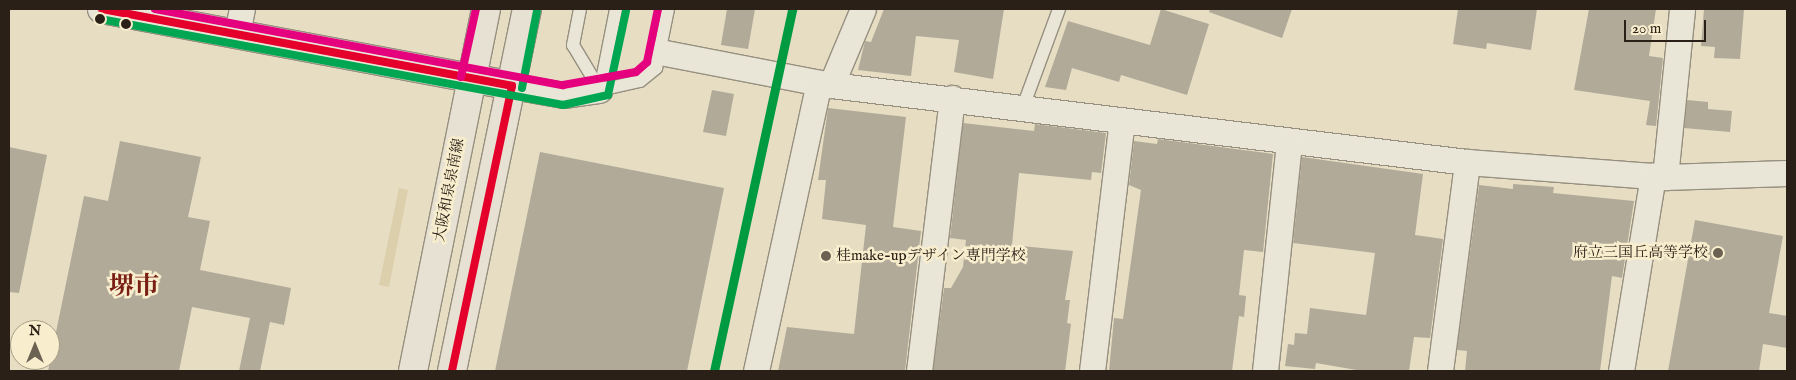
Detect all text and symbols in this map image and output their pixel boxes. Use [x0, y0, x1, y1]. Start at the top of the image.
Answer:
scale bar [1626, 10, 1708, 42]
unlabelled marker [95, 14, 105, 24]
unlabelled marker [121, 19, 131, 29]
text: 20 m [1632, 19, 1661, 38]
street label: 大阪和泉泉南線 [430, 137, 468, 243]
place label: 府立三国丘高等学校 [1573, 244, 1708, 262]
place label: 桂make-upデザイン専門学校 [836, 247, 1027, 265]
marker: 府立三国丘高等学校 [1712, 247, 1724, 259]
marker: 桂make-upデザイン専門学校 [820, 250, 832, 262]
district label: 堺市 [109, 272, 159, 302]
north arrow [10, 320, 60, 370]
text: N [29, 322, 41, 340]

